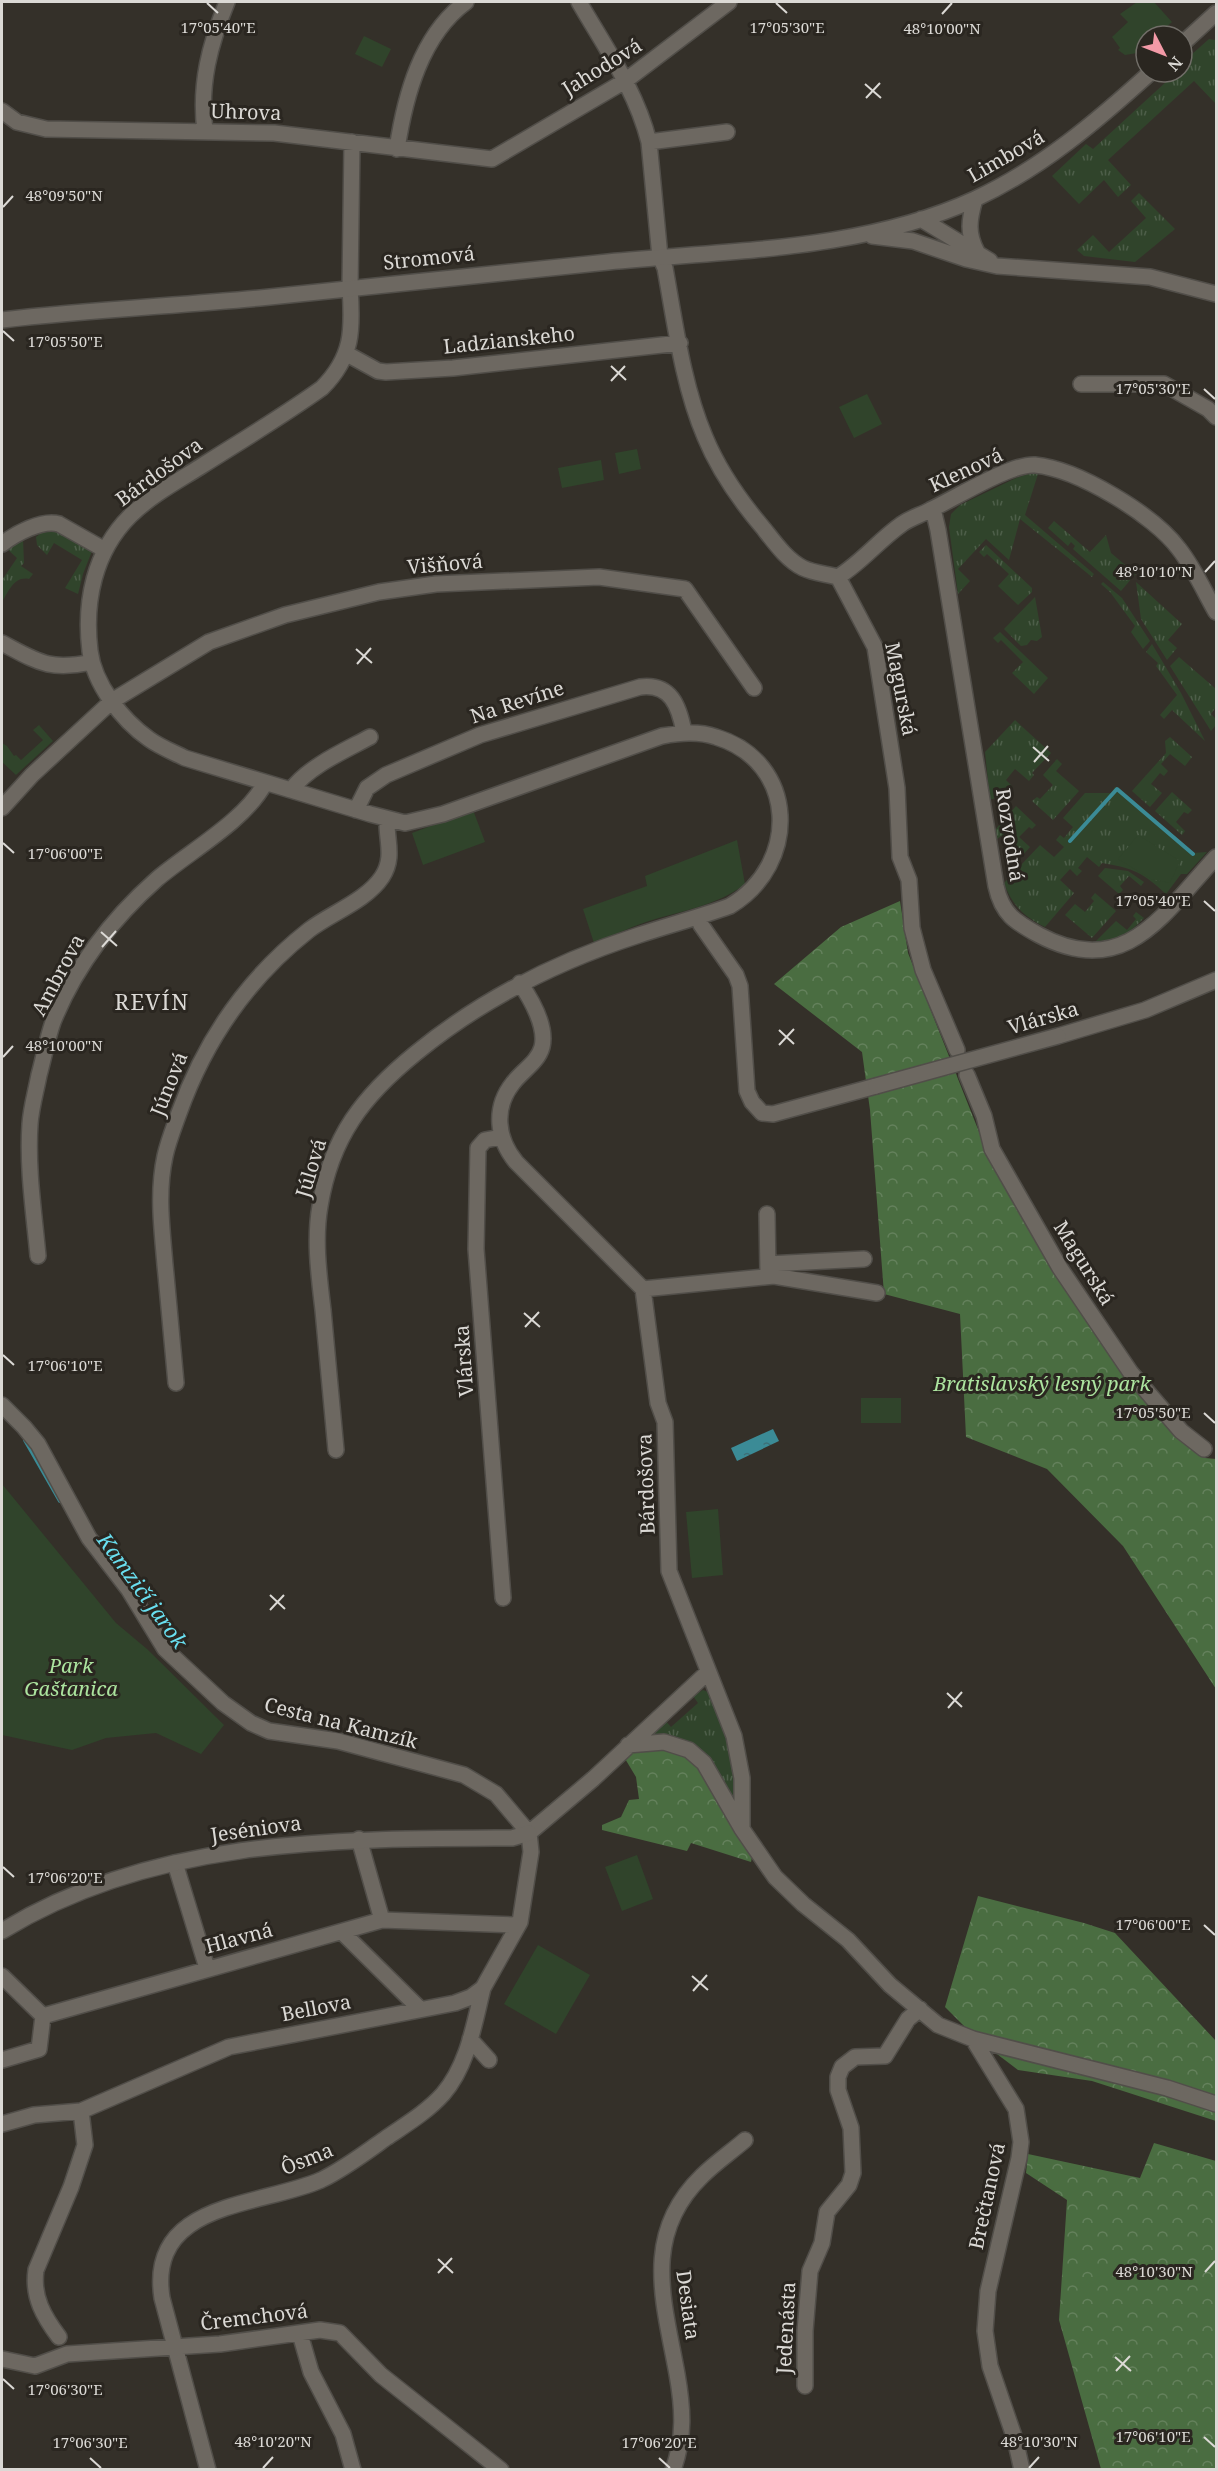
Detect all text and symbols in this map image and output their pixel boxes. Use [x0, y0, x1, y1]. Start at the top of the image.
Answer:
text: 17°05'40"E [180, 17, 256, 37]
text: 17°05'30"E [749, 17, 825, 37]
text: 48°10'00"N [903, 18, 981, 38]
north arrow [1134, 24, 1194, 84]
street label: Jahodová [556, 31, 647, 102]
text: N [1162, 52, 1188, 76]
street label: Uhrova [210, 97, 282, 126]
street label: Limbová [962, 123, 1049, 188]
text: 48°09'50"N [25, 185, 103, 205]
street label: Stromová [382, 239, 476, 276]
street label: Ladzianskeho [442, 319, 576, 360]
text: 17°05'50"E [27, 331, 103, 351]
text: 17°05'30"E [1115, 378, 1191, 398]
street label: Bárdošova [110, 431, 207, 512]
street label: Klenová [925, 441, 1007, 498]
street label: Višňová [406, 547, 484, 580]
text: 48°10'10"N [1115, 561, 1193, 581]
street label: Magurská [879, 640, 924, 738]
street label: Na Revíne [466, 674, 567, 729]
street label: Rozvodná [990, 786, 1031, 884]
text: 17°06'00"E [27, 843, 103, 863]
text: 17°05'40"E [1115, 890, 1191, 910]
street label: Ambrova [25, 929, 90, 1020]
district label: REVÍN [115, 986, 189, 1016]
street label: Vlárska [1004, 995, 1081, 1040]
text: 48°10'00"N [25, 1035, 103, 1055]
street label: Júnová [143, 1048, 194, 1121]
street label: Júlová [288, 1135, 332, 1202]
street label: Magurská [1048, 1215, 1121, 1310]
street label: Vlárska [448, 1324, 479, 1398]
text: 17°06'10"E [27, 1355, 103, 1375]
park label: Bratislavský lesný park [932, 1370, 1151, 1397]
text: 17°05'50"E [1115, 1402, 1191, 1422]
street label: Bárdošova [630, 1433, 661, 1535]
water label: Kamzičí jarok [91, 1526, 195, 1655]
park label: Park Gaštanica [24, 1652, 118, 1702]
street label: Cesta na Kamzík [262, 1690, 421, 1755]
street label: Jeséniova [208, 1809, 303, 1848]
text: 17°06'20"E [27, 1867, 103, 1887]
text: 17°06'00"E [1115, 1914, 1191, 1934]
street label: Hlavná [202, 1916, 276, 1959]
street label: Bellova [279, 1988, 353, 2027]
street label: Ôsma [277, 2136, 337, 2181]
street label: Brečtanová [962, 2140, 1011, 2252]
text: 48°10'30"N [1115, 2261, 1193, 2281]
street label: Desiata [670, 2268, 707, 2342]
street label: Jedenásta [770, 2281, 801, 2376]
street label: Čremchová [199, 2297, 309, 2336]
text: 17°06'30"E [27, 2379, 103, 2399]
text: 17°06'10"E [1115, 2426, 1191, 2446]
text: 48°10'20"N [234, 2431, 312, 2451]
text: 48°10'30"N [1000, 2431, 1078, 2451]
text: 17°06'30"E [52, 2432, 128, 2452]
text: 17°06'20"E [621, 2432, 697, 2452]

